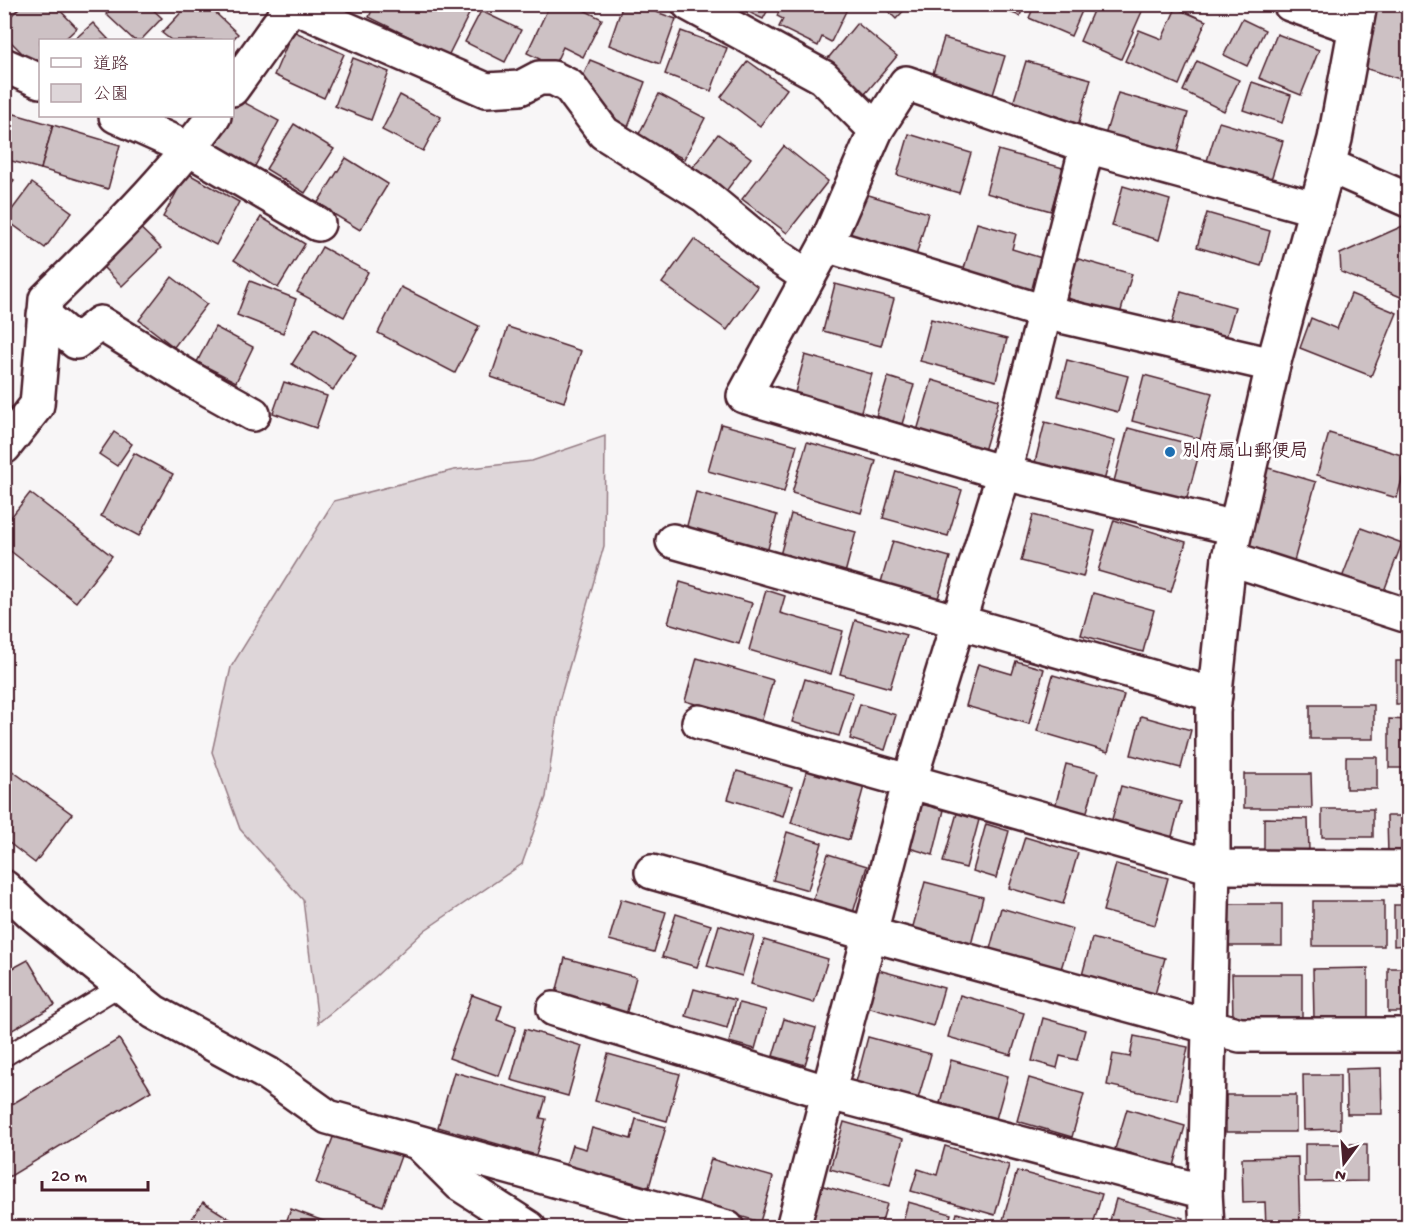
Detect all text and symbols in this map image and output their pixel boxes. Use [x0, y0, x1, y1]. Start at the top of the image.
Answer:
legend [39, 39, 234, 117]
text: 道路 [93, 54, 129, 76]
text: 公園 [93, 85, 129, 106]
place label: 別府扇山郵便局 [1182, 441, 1308, 463]
marker: 別府扇山郵便局 [1163, 445, 1177, 459]
north arrow [1314, 1133, 1374, 1193]
scale bar [42, 1154, 148, 1192]
text: N [1333, 1163, 1348, 1185]
text: 20 m [51, 1167, 87, 1188]

